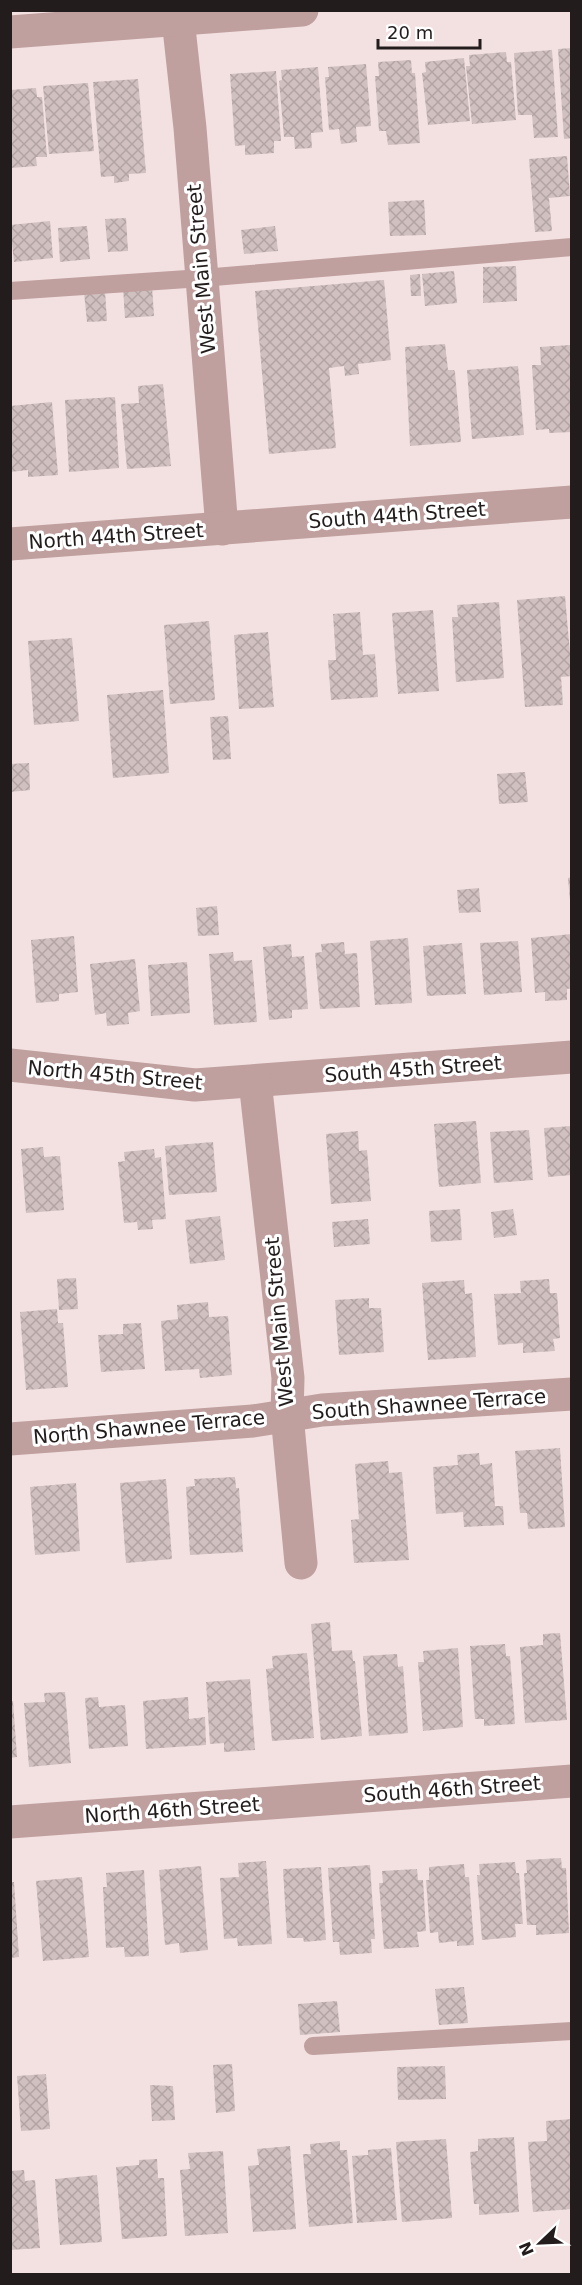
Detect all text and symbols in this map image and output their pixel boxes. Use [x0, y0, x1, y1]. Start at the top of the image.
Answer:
scale bar [378, 12, 480, 50]
text: 20 m [387, 22, 433, 43]
street label: West Main Street [182, 183, 220, 355]
street label: South 44th Street [308, 497, 487, 533]
street label: North 44th Street [28, 518, 204, 554]
street label: South 45th Street [324, 1051, 503, 1087]
street label: North 45th Street [27, 1055, 204, 1095]
street label: West Main Street [260, 1236, 298, 1408]
street label: South Shawnee Terrace [311, 1384, 547, 1424]
street label: North Shawnee Terrace [32, 1405, 266, 1449]
street label: South 46th Street [363, 1771, 542, 1807]
street label: North 46th Street [84, 1792, 260, 1828]
north arrow [510, 2213, 570, 2273]
text: N [515, 2239, 538, 2259]

